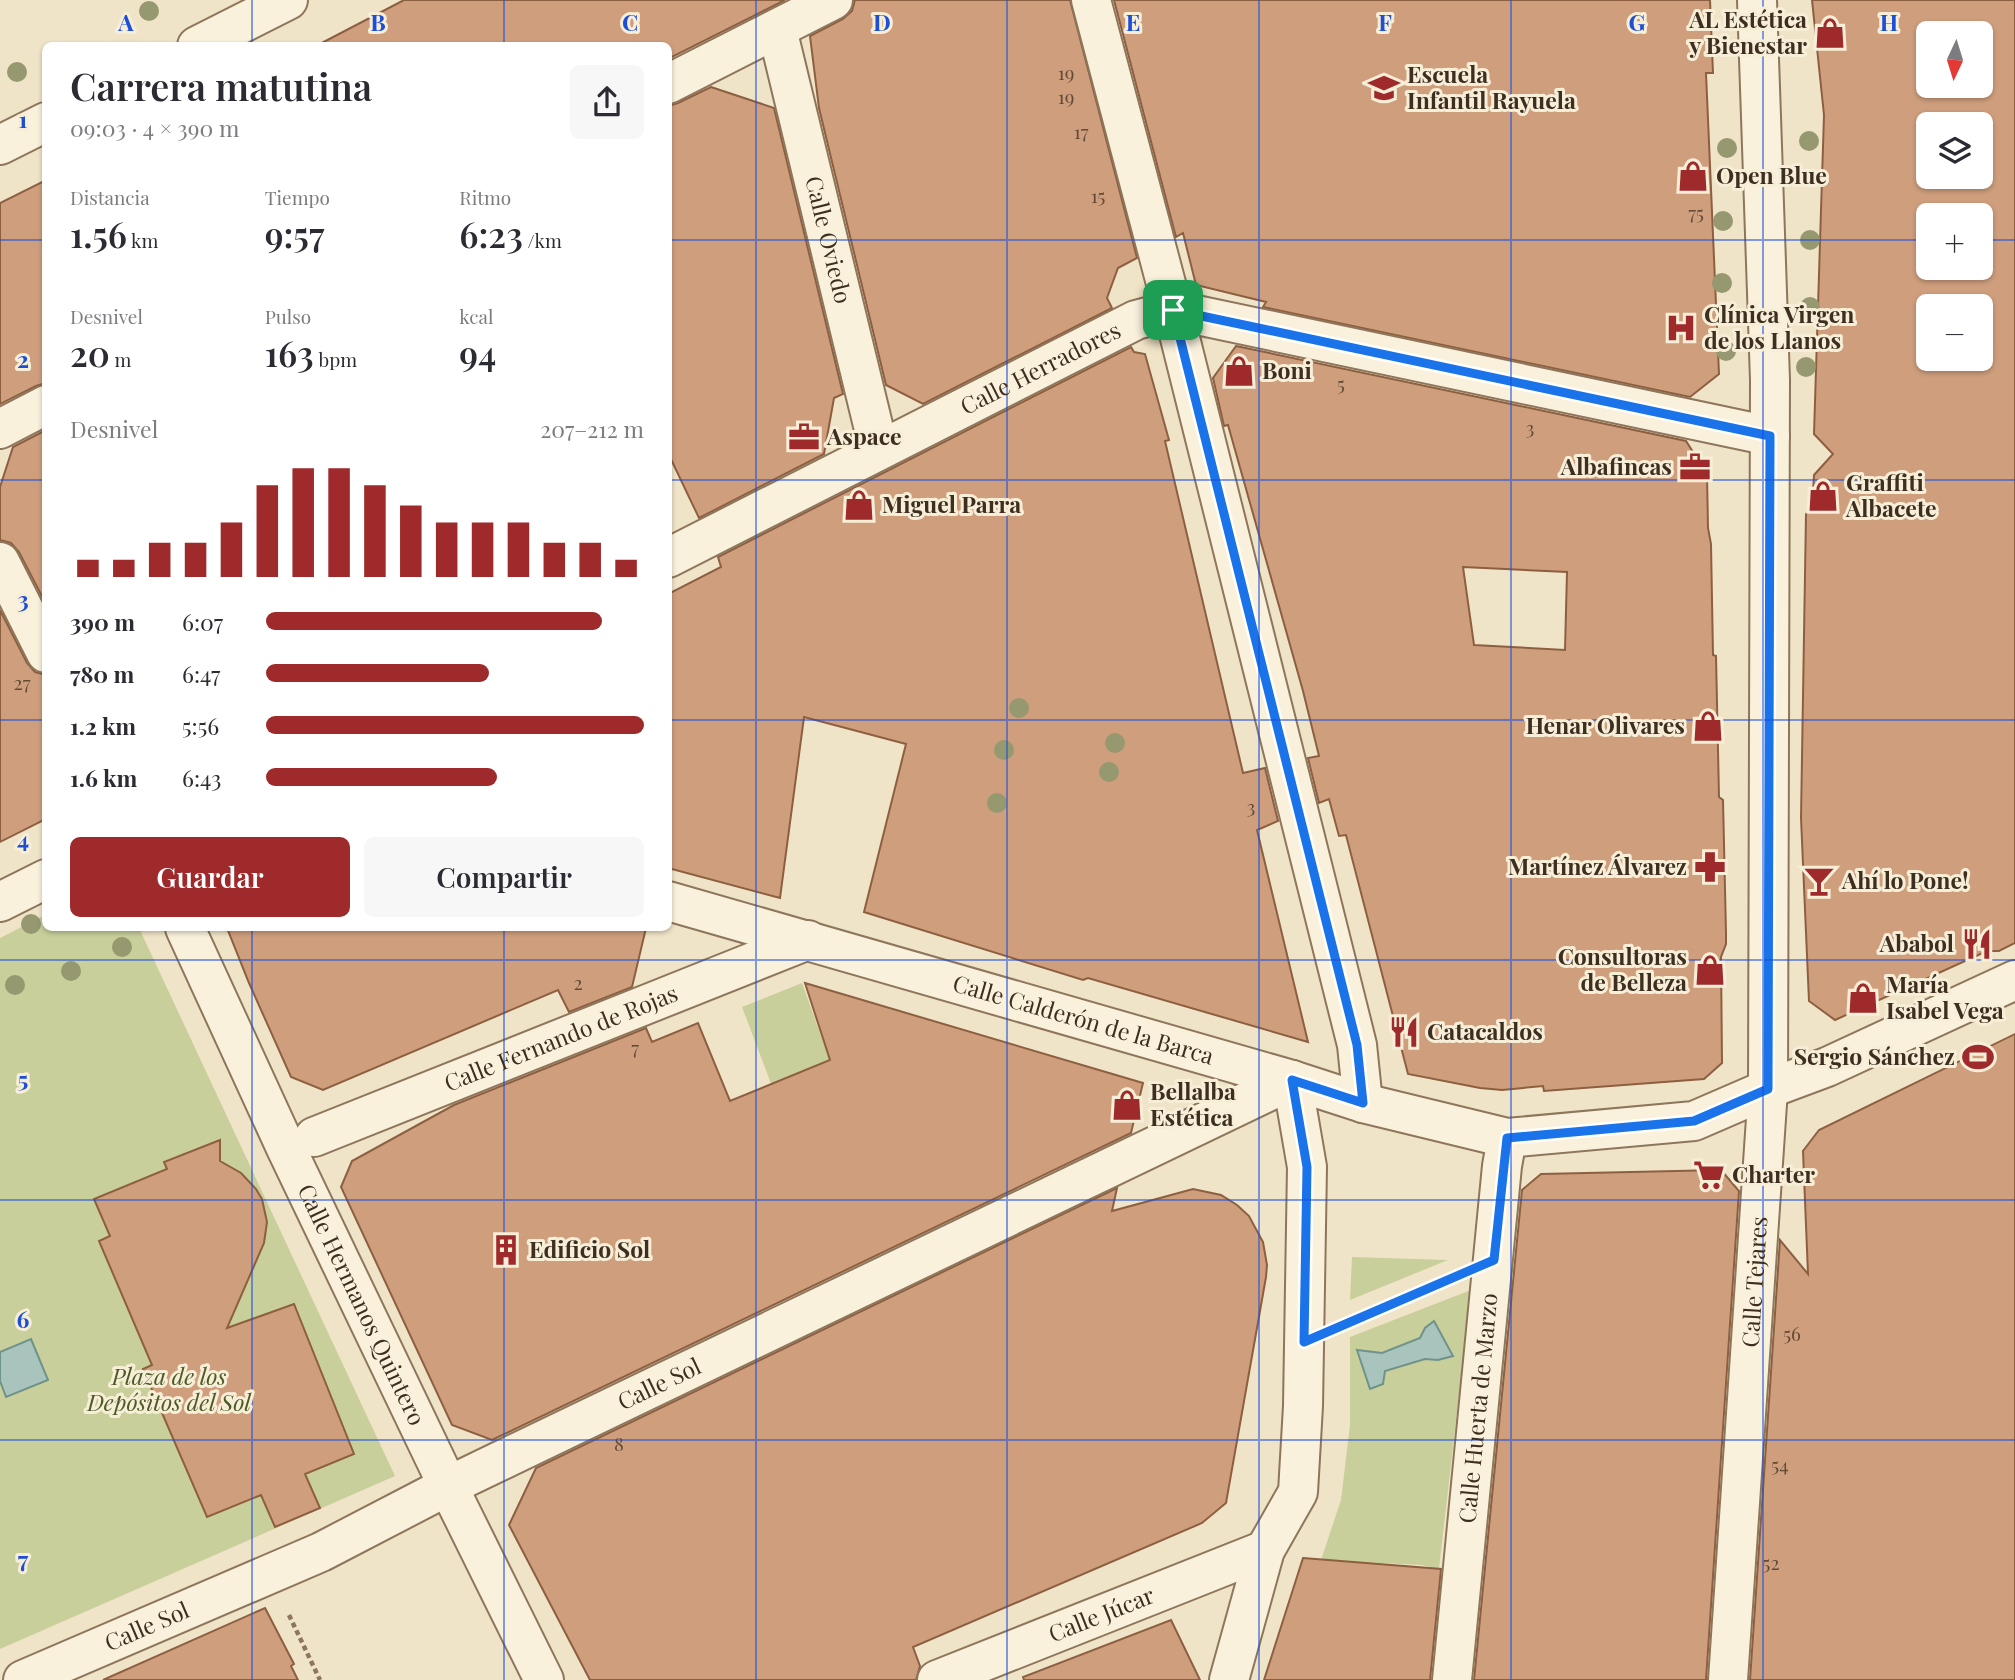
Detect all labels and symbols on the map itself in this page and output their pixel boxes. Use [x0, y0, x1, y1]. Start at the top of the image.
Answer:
place label: AL Estética y Bienestar [1688, 3, 1807, 60]
text: A [117, 6, 134, 37]
text: B [370, 6, 386, 37]
text: C [622, 6, 638, 37]
text: D [873, 6, 891, 37]
text: E [1126, 6, 1140, 37]
text: F [1378, 6, 1392, 37]
text: G [1629, 6, 1646, 37]
text: H [1880, 6, 1898, 37]
shop icon: AL Estética y Bienestar [1813, 16, 1847, 50]
north arrow [1916, 21, 1993, 98]
place label: Escuela Infantil Rayuela [1407, 58, 1576, 115]
house number: 19 [1058, 59, 1074, 85]
school or university icon: Escuela Infantil Rayuela [1367, 71, 1401, 105]
house number: 19 [1058, 83, 1074, 109]
text: 1 [19, 103, 28, 134]
house number: 17 [1074, 118, 1089, 144]
shop icon: Open Blue [1676, 159, 1710, 193]
place label: Open Blue [1716, 159, 1827, 190]
street label: Calle Oviedo [799, 173, 860, 307]
house number: 15 [1091, 182, 1105, 208]
house number: 75 [1688, 199, 1704, 225]
pin [1143, 280, 1203, 340]
place label: Clínica Virgen de los Llanos [1704, 298, 1854, 355]
hospital icon: Clínica Virgen de los Llanos [1664, 311, 1698, 345]
street label: Calle Herradores [954, 313, 1125, 421]
text: 2 [17, 343, 29, 374]
shop icon: Boni [1222, 354, 1256, 388]
place label: Boni [1262, 354, 1312, 385]
house number: 5 [1337, 370, 1345, 396]
house number: 3 [1526, 414, 1534, 440]
office icon: Aspace [787, 420, 821, 454]
place label: Aspace [826, 420, 902, 451]
place label: Albafincas [1560, 450, 1672, 481]
office icon: Albafincas [1678, 450, 1712, 484]
place label: Graffiti Albacete [1845, 466, 1937, 523]
shop icon: Graffiti Albacete [1806, 479, 1840, 513]
shop icon: Miguel Parra [842, 488, 876, 522]
place label: Miguel Parra [882, 488, 1021, 519]
text: 3 [17, 583, 29, 614]
house number: 27 [14, 669, 31, 695]
place label: Henar Olivares [1526, 709, 1685, 740]
shop icon: Henar Olivares [1691, 709, 1725, 743]
house number: 3 [1247, 793, 1255, 819]
text: 4 [17, 823, 29, 854]
place label: Martínez Álvarez [1508, 850, 1687, 881]
pharmacy icon: Martínez Álvarez [1693, 850, 1727, 884]
bar icon: Ahí lo Pone! [1802, 864, 1836, 898]
place label: Ahí lo Pone! [1841, 864, 1969, 895]
place label: Ababol [1879, 927, 1954, 958]
restaurant icon: Ababol [1960, 927, 1994, 961]
place label: Consultoras de Belleza [1558, 940, 1687, 997]
shop icon: Consultoras de Belleza [1693, 953, 1727, 987]
street label: Calle Calderón de la Barca [950, 967, 1218, 1071]
place label: María Isabel Vega [1886, 968, 2004, 1025]
house number: 2 [573, 969, 583, 995]
street label: Calle Fernando de Rojas [439, 977, 682, 1098]
shop icon: María Isabel Vega [1846, 981, 1880, 1015]
restaurant icon: Catacaldos [1387, 1015, 1421, 1049]
place label: Catacaldos [1427, 1015, 1543, 1046]
house number: 7 [631, 1034, 639, 1060]
place label: Sergio Sánchez [1794, 1040, 1955, 1071]
sports icon: Sergio Sánchez [1961, 1040, 1995, 1074]
text: 5 [18, 1063, 28, 1094]
place label: Bellalba Estética [1150, 1075, 1236, 1132]
shop icon: Bellalba Estética [1110, 1088, 1144, 1122]
supermarket icon: Charter [1692, 1158, 1726, 1192]
place label: Charter [1732, 1158, 1815, 1189]
street label: Calle Hermanos Quintero [292, 1179, 434, 1430]
street label: Calle Tejares [1734, 1215, 1773, 1348]
building icon: Edificio Sol [489, 1233, 523, 1267]
place label: Edificio Sol [529, 1233, 650, 1264]
street label: Calle Huerta de Marzo [1450, 1292, 1504, 1525]
text: 6 [17, 1303, 30, 1334]
house number: 56 [1783, 1320, 1801, 1346]
street label: Calle Sol [612, 1350, 706, 1416]
park label: Plaza de los Depósitos del Sol [86, 1360, 252, 1417]
house number: 8 [614, 1430, 624, 1456]
house number: 54 [1771, 1451, 1789, 1477]
text: 7 [18, 1543, 29, 1574]
house number: 52 [1763, 1549, 1780, 1575]
street label: Calle Júcar [1044, 1579, 1158, 1648]
street label: Calle Sol [99, 1593, 194, 1657]

